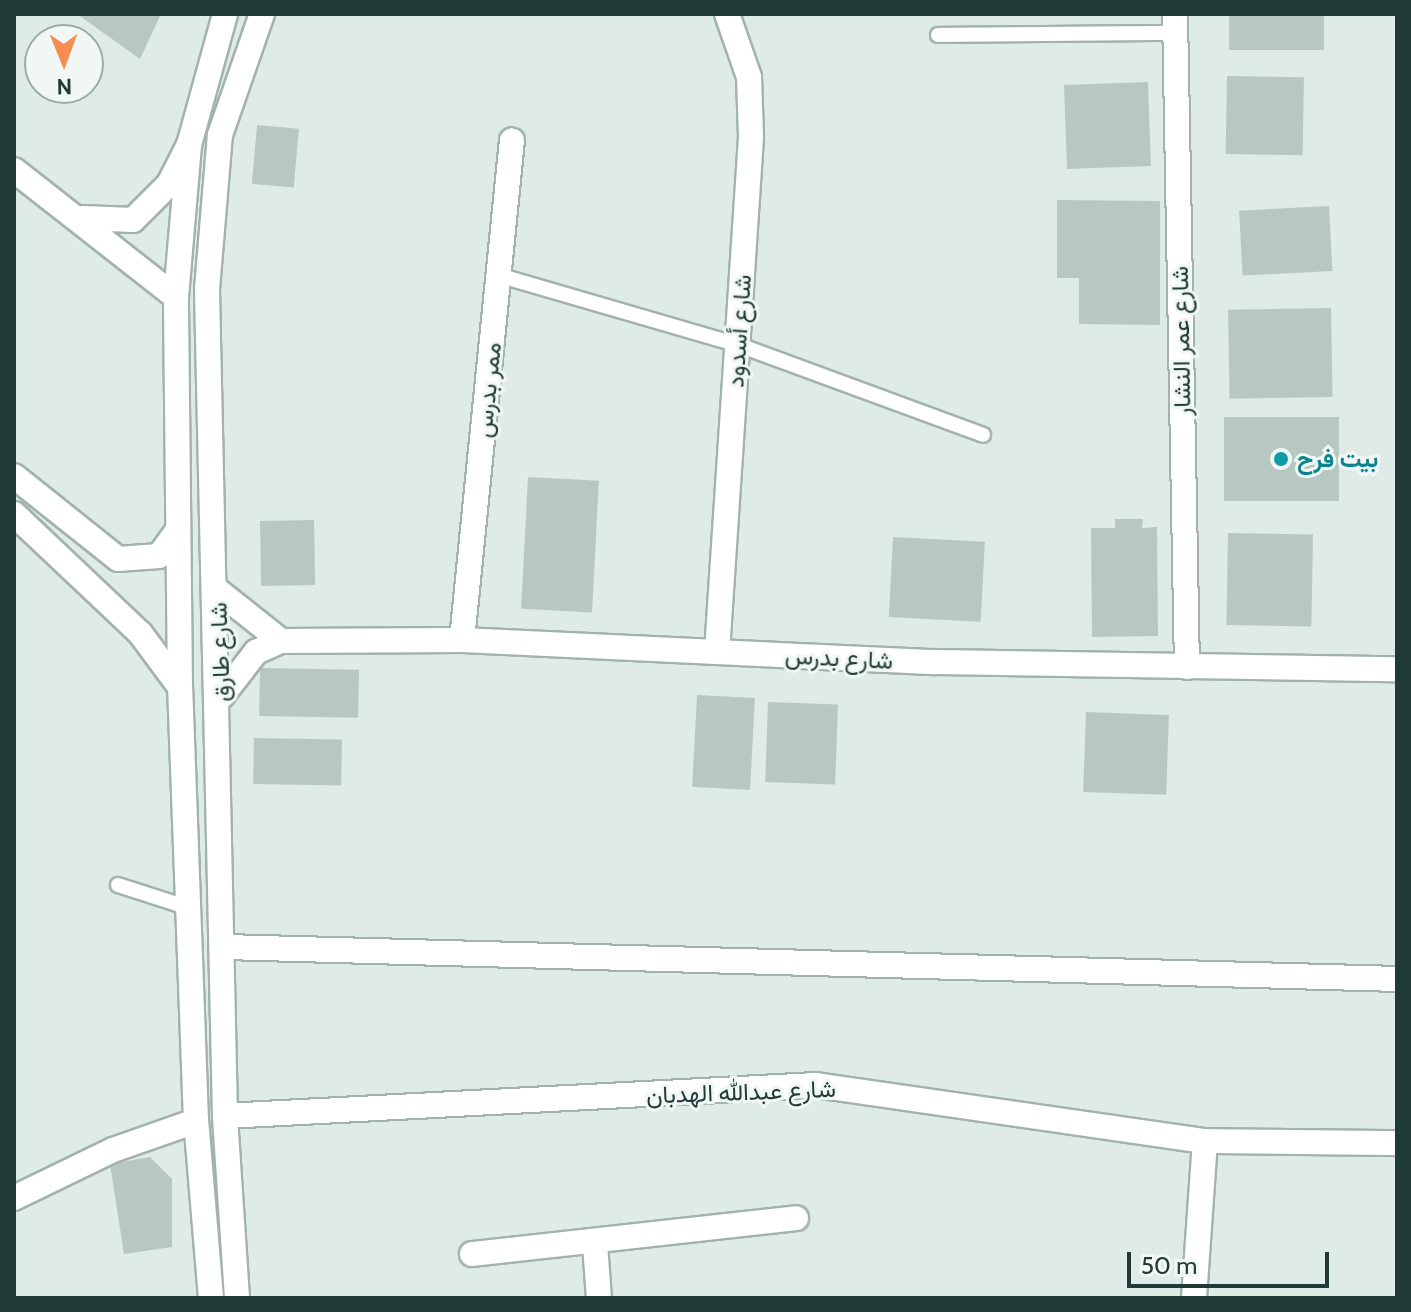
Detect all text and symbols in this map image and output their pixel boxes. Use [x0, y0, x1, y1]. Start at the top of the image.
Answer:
north arrow [24, 24, 104, 104]
text: N [56, 73, 72, 100]
street label: شارع عمر النشار [1165, 266, 1197, 416]
street label: شارع أسدود [721, 274, 757, 388]
street label: ممر بدرس [469, 341, 507, 439]
place label: بيت فرح [1297, 445, 1378, 473]
marker: بيت فرح [1272, 450, 1290, 468]
street label: شارع طارق [204, 602, 236, 702]
street label: شارع بدرس [784, 641, 894, 675]
street label: شارع عبدالله الهدبان [646, 1074, 836, 1110]
scale bar [1131, 1236, 1333, 1286]
text: 50 m [1141, 1251, 1197, 1280]

